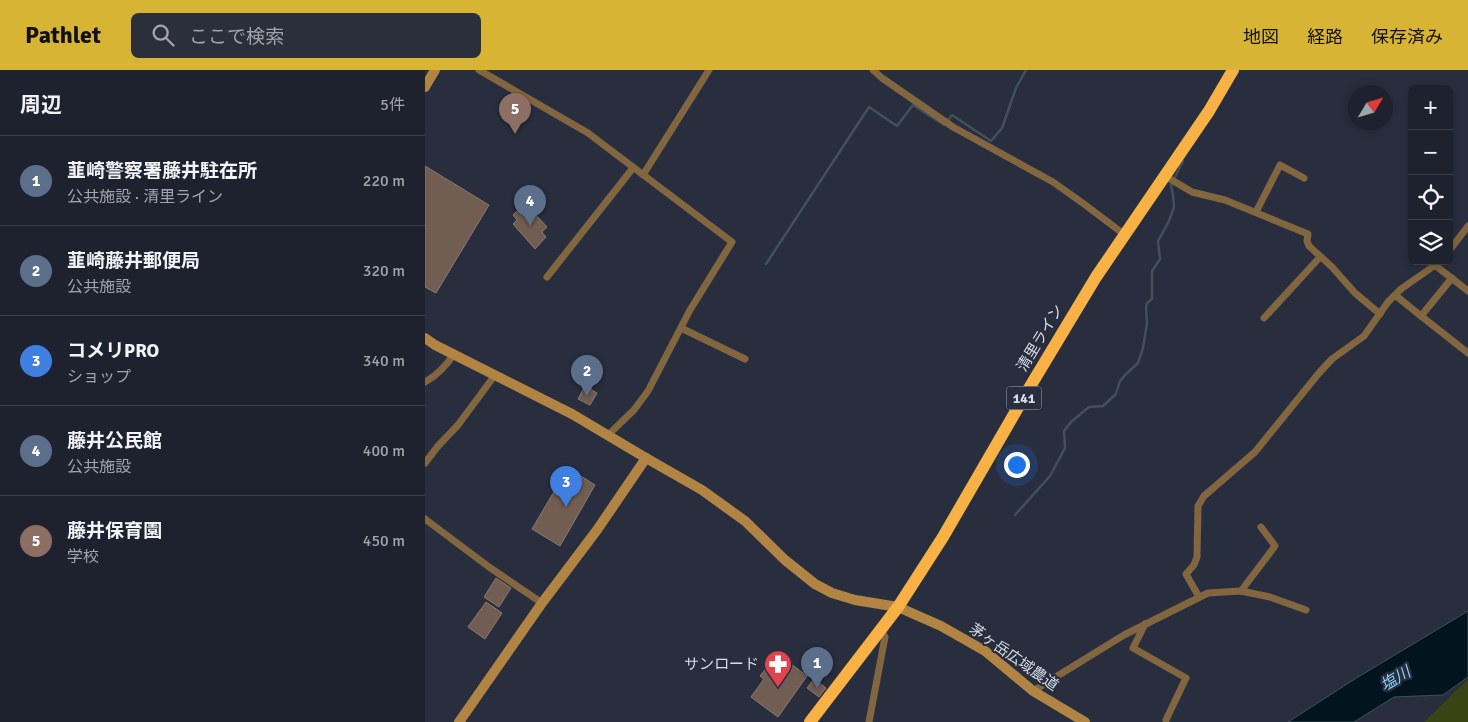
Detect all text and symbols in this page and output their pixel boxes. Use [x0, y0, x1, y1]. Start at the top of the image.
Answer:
search box [131, 13, 481, 58]
text: Pathlet [25, 20, 101, 50]
icon: search [149, 21, 177, 49]
text: ここで検索 [189, 25, 284, 49]
text: 地図 [1243, 26, 1279, 48]
text: 経路 [1307, 26, 1343, 48]
text: 保存済み [1371, 26, 1443, 48]
north arrow [1348, 85, 1393, 130]
map controls [1408, 85, 1453, 265]
button: + [1408, 85, 1453, 130]
text: 周辺 [20, 92, 62, 118]
pin: 5 [499, 93, 531, 134]
text: 5件 [380, 95, 405, 115]
button: − [1408, 130, 1453, 175]
text: 韮崎警察署藤井駐在所 [67, 159, 257, 183]
text: 1 [32, 171, 40, 191]
text: 220 m [363, 171, 405, 191]
button: locate [1408, 175, 1453, 220]
pin: 4 [514, 185, 546, 226]
text: 公共施設 · 清里ライン [67, 187, 223, 207]
button: layers [1408, 220, 1453, 265]
text: 韮崎藤井郵便局 [67, 249, 200, 273]
text: 2 [32, 261, 40, 281]
text: 320 m [363, 261, 405, 281]
text: 公共施設 [67, 277, 131, 297]
street label: 清里ライン [1013, 301, 1067, 375]
text: コメリPRO [67, 339, 159, 363]
text: 3 [32, 351, 40, 371]
text: 340 m [363, 351, 405, 371]
pin: 2 [571, 355, 603, 396]
text: ショップ [67, 367, 131, 387]
road number: 141 [1007, 386, 1041, 409]
text: 藤井公民館 [67, 429, 162, 453]
text: 4 [32, 441, 40, 461]
text: 400 m [363, 441, 405, 461]
your location [1004, 452, 1030, 478]
text: 公共施設 [67, 457, 131, 477]
pin: 3 [550, 466, 582, 507]
text: 藤井保育園 [67, 519, 162, 543]
text: 5 [32, 531, 40, 551]
text: 450 m [363, 531, 405, 551]
text: 学校 [67, 547, 99, 567]
street label: 茅ヶ岳広域農道 [966, 620, 1062, 694]
pin: 1 [801, 647, 833, 688]
pharmacy icon: サンロード [763, 649, 793, 688]
place label: サンロード [684, 655, 759, 673]
water label: 塩川 [1377, 661, 1416, 696]

